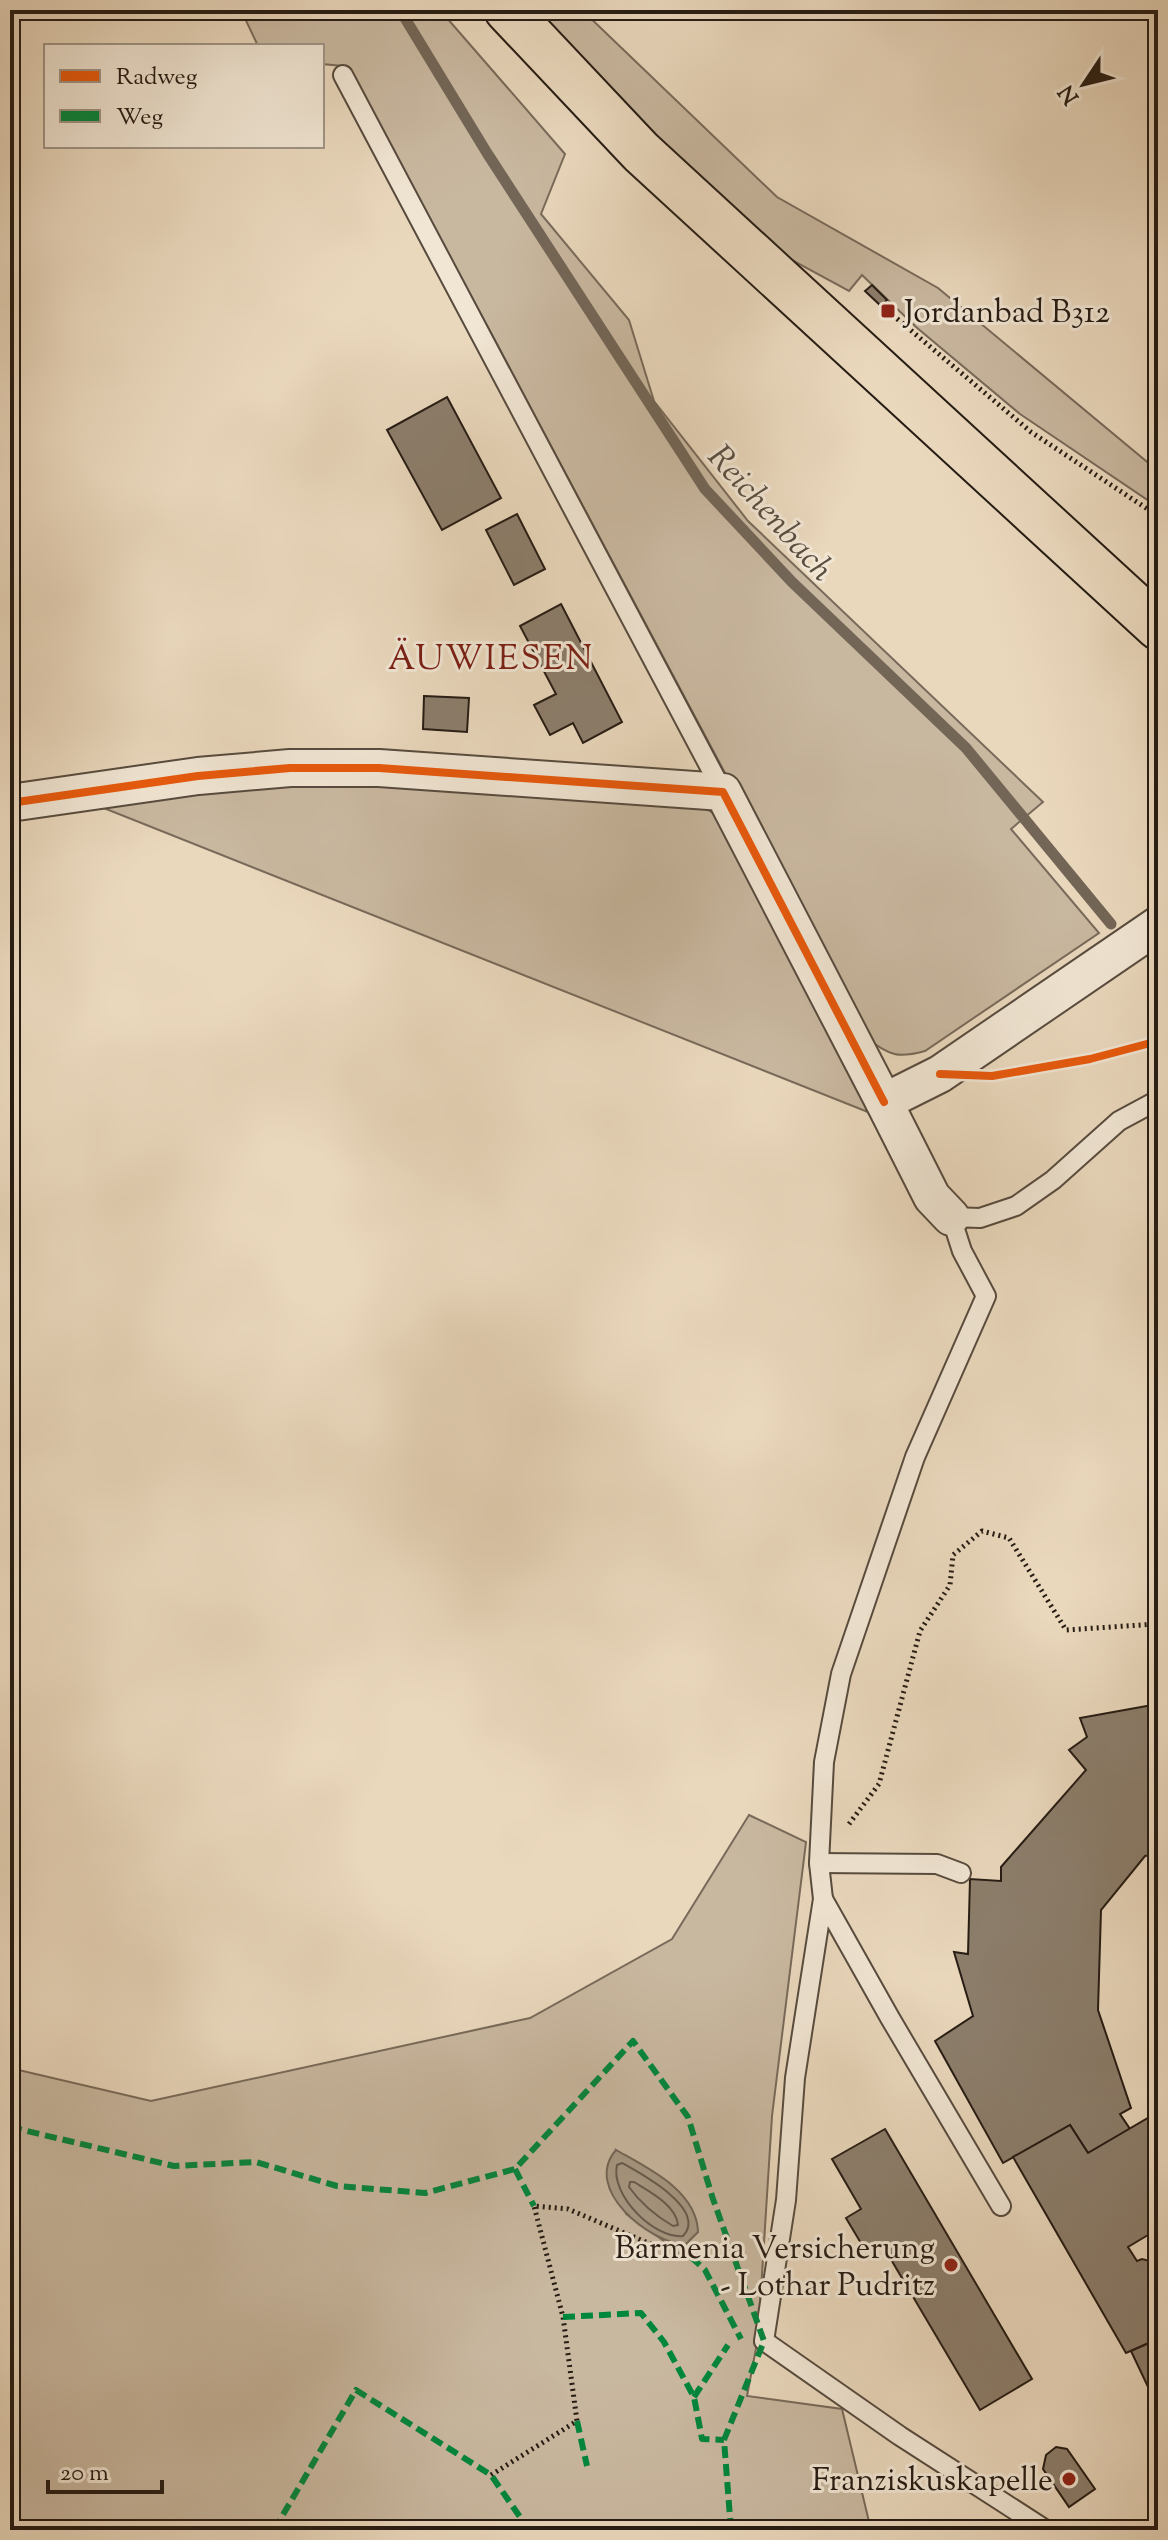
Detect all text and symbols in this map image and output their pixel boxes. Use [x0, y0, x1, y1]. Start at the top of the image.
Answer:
legend [44, 44, 324, 148]
north arrow [1044, 44, 1124, 124]
text: Radweg [116, 61, 198, 95]
text: N [1052, 77, 1088, 110]
text: Weg [116, 101, 163, 135]
place label: Jordanbad B312 [902, 291, 1110, 337]
marker: Jordanbad B312 [879, 302, 897, 320]
water label: Reichenbach [695, 435, 845, 594]
district label: ÄUWIESEN [388, 636, 594, 685]
place label: Barmenia Versicherung - Lothar Pudritz [614, 2227, 935, 2310]
marker: Barmenia Versicherung - Lothar Pudritz [942, 2256, 960, 2274]
scale bar [48, 2444, 162, 2494]
text: 20 m [60, 2457, 109, 2491]
place label: Franziskuskapelle [812, 2459, 1053, 2505]
marker: Franziskuskapelle [1060, 2470, 1078, 2488]

